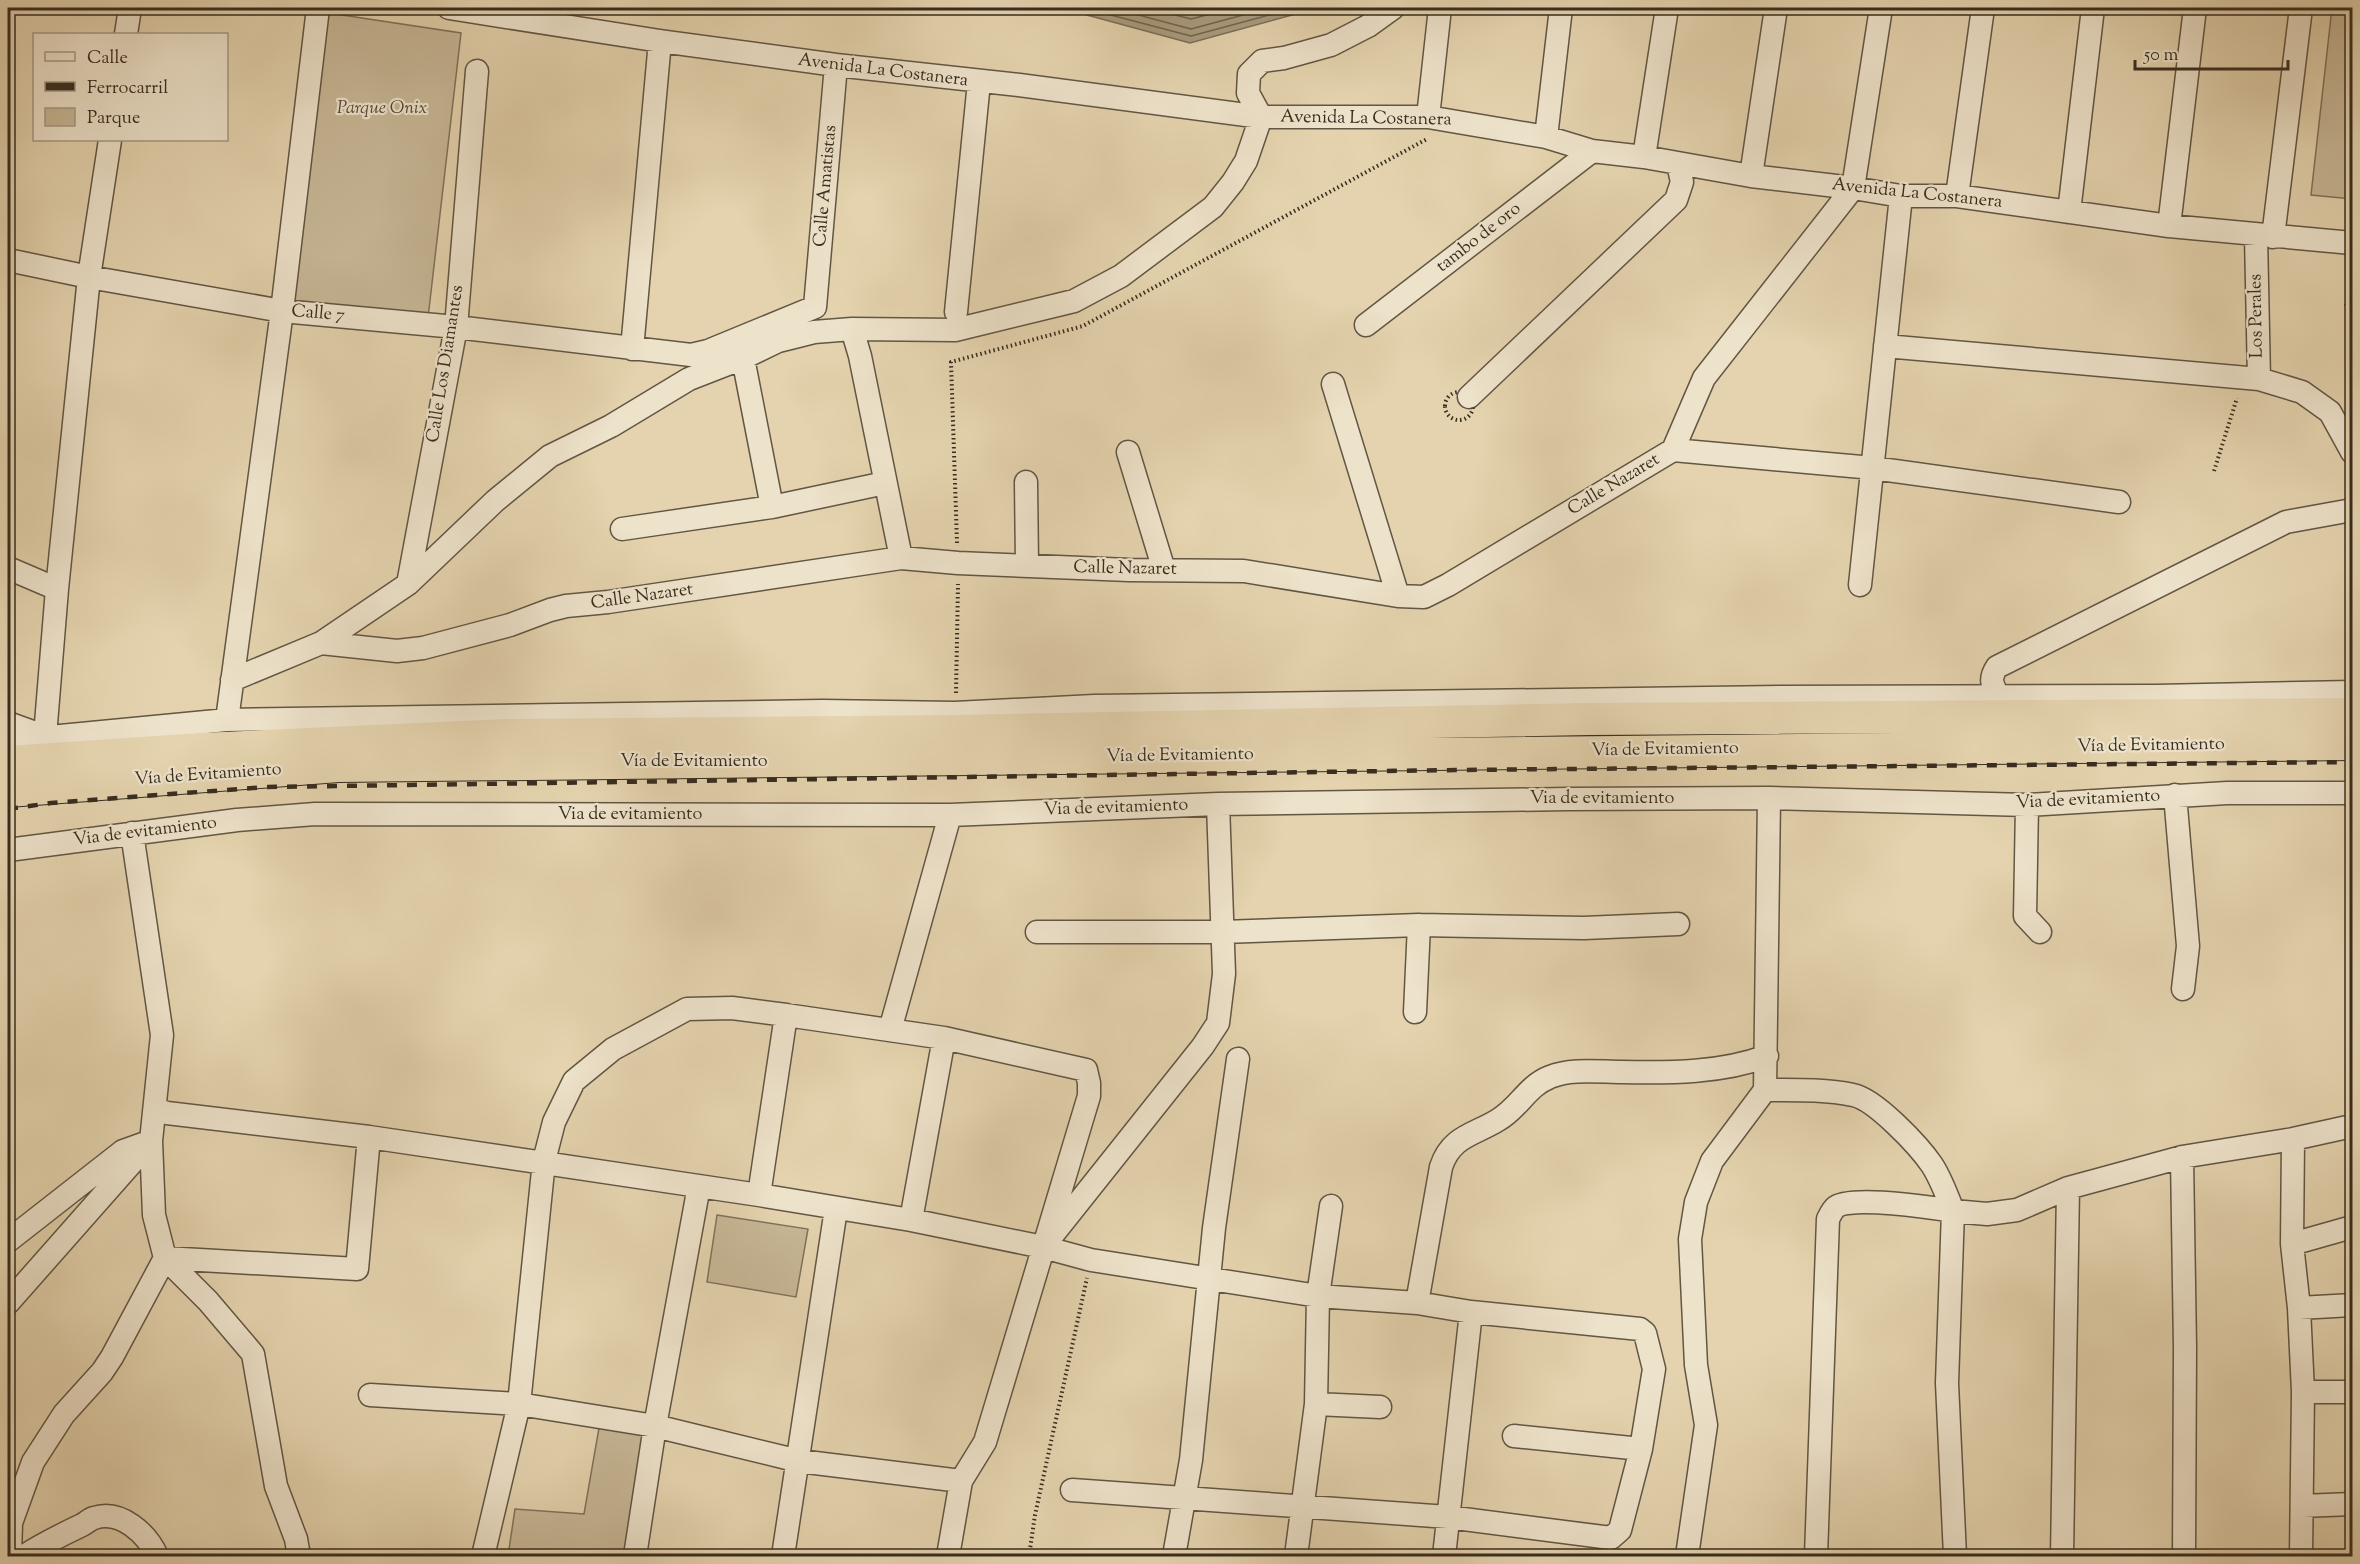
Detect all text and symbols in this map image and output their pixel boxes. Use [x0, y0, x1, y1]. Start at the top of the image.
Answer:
legend [33, 33, 228, 141]
scale bar [2135, 33, 2288, 71]
text: 50 m [2143, 43, 2179, 69]
text: Calle [87, 46, 128, 72]
street label: Avenida La Costanera [796, 48, 970, 94]
text: Ferrocarril [87, 76, 168, 102]
park label: Parque Onix [337, 96, 427, 122]
street label: Avenida La Costanera [1280, 105, 1452, 133]
text: Parque [87, 106, 140, 132]
street label: Calle Amatistas [808, 124, 844, 248]
street label: Avenida La Costanera [1831, 172, 2003, 216]
street label: tambo de oro [1431, 196, 1527, 279]
street label: Los Perales [2243, 273, 2271, 359]
street label: Calle Los Diamantes [421, 283, 471, 445]
street label: Calle 7 [290, 299, 346, 329]
street label: Calle Nazaret [1563, 447, 1665, 523]
street label: Calle Nazaret [1073, 555, 1177, 583]
street label: Calle Nazaret [589, 577, 695, 617]
street label: Vía de Evitamiento [2077, 732, 2225, 760]
street label: Vía de Evitamiento [1591, 736, 1739, 764]
street label: Vía de Evitamiento [1106, 742, 1254, 770]
street label: Vía de Evitamiento [620, 749, 768, 775]
street label: Vía de Evitamiento [134, 757, 283, 793]
street label: Via de evitamiento [2015, 783, 2161, 817]
street label: Via de evitamiento [1530, 786, 1674, 812]
street label: Via de evitamiento [1043, 792, 1189, 824]
street label: Via de evitamiento [558, 802, 702, 828]
street label: Via de evitamiento [72, 810, 219, 854]

